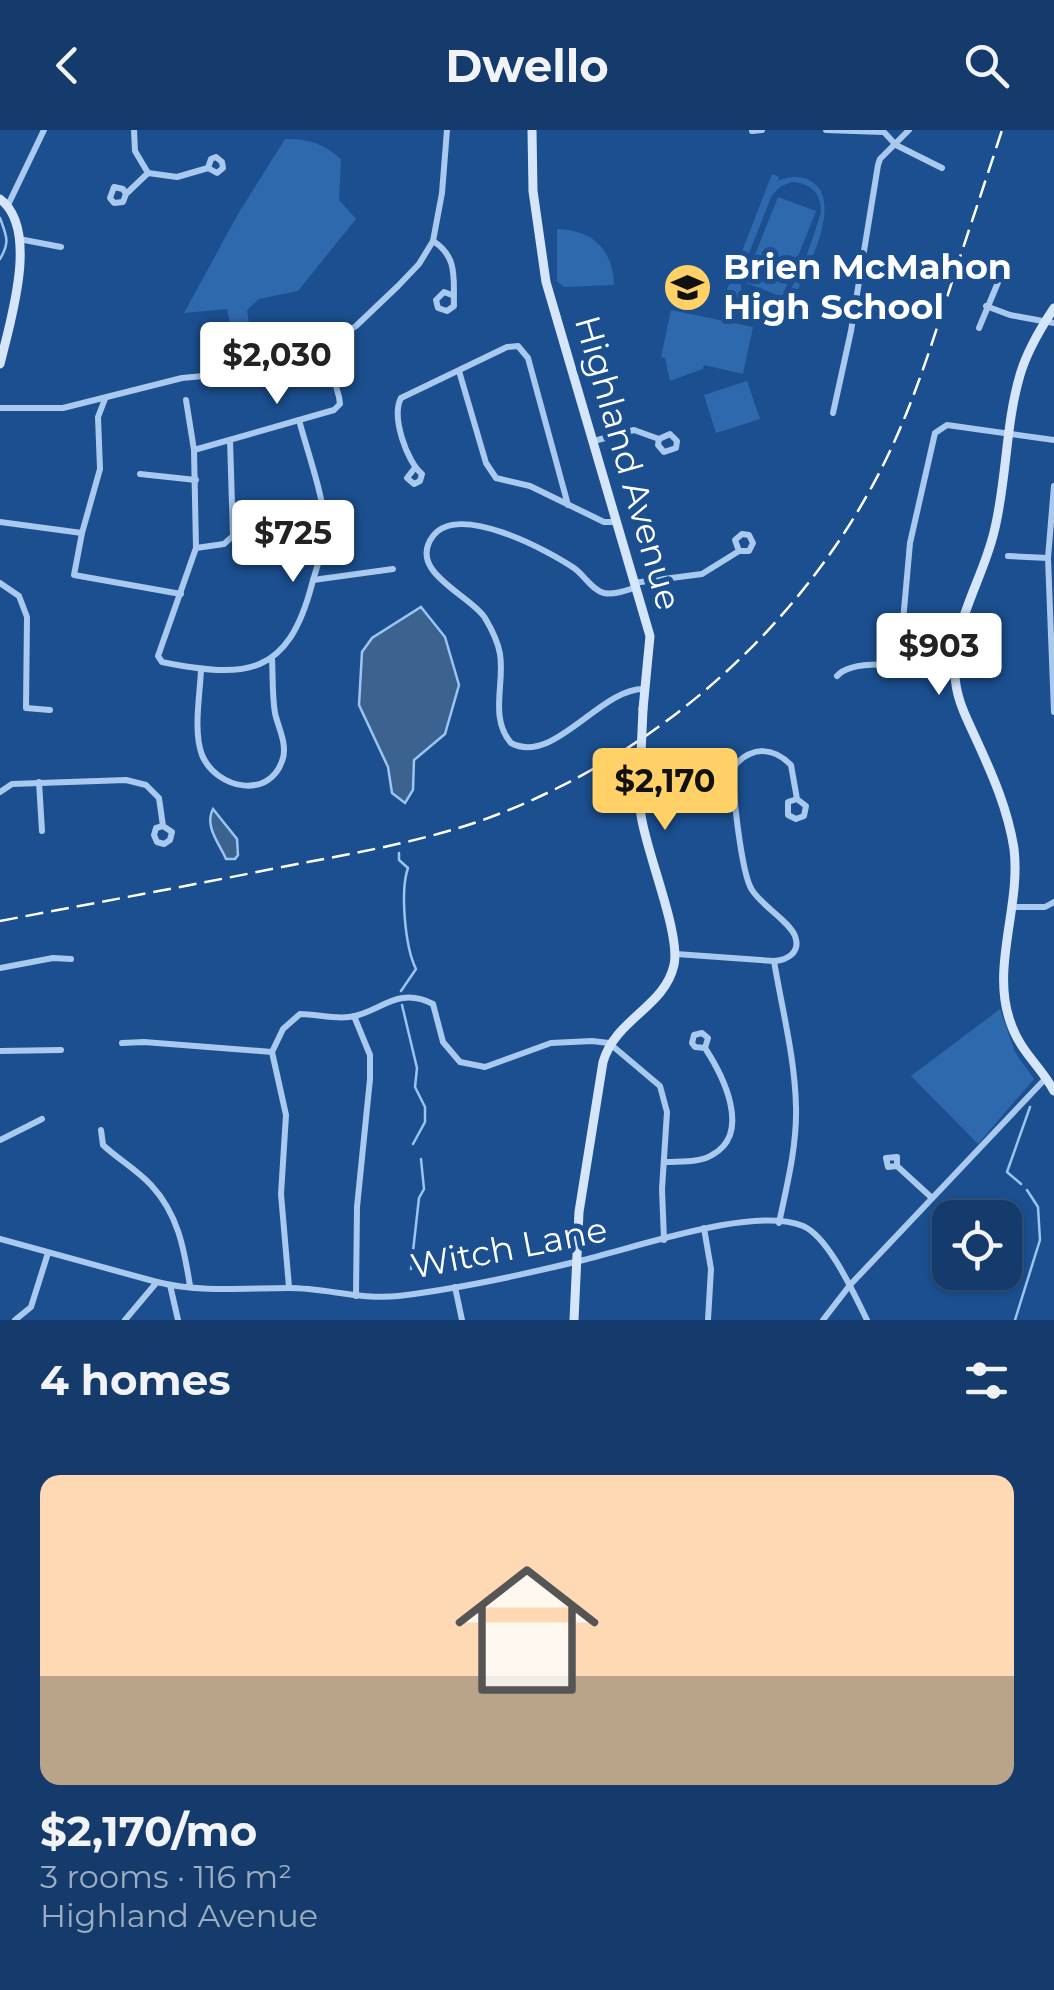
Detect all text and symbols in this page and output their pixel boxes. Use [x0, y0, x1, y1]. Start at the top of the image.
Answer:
icon: back [40, 38, 95, 93]
text: Dwello [445, 38, 609, 93]
icon: search [959, 38, 1014, 93]
place label: Brien McMahon High School [723, 245, 1012, 328]
school or university icon: Brien McMahon High School [662, 261, 714, 313]
street label: Highland Avenue [566, 311, 691, 615]
pin: $2,030 [196, 322, 358, 407]
text: $2,030 [222, 335, 332, 374]
pin: $725 [234, 500, 352, 585]
text: $725 [254, 513, 332, 552]
pin: $903 [880, 613, 998, 698]
text: $903 [899, 626, 979, 665]
pin: $2,170 [584, 748, 746, 833]
text: $2,170 [615, 761, 715, 800]
map controls [932, 1200, 1022, 1290]
button: locate [932, 1200, 1022, 1290]
street label: Witch Lane [407, 1207, 611, 1288]
icon: filters [959, 1353, 1014, 1408]
text: 4 homes [40, 1354, 231, 1406]
icon: home [437, 1540, 617, 1720]
text: $2,170/mo [40, 1805, 257, 1857]
text: 3 rooms · 116 m² [40, 1857, 292, 1896]
text: Highland Avenue [40, 1896, 318, 1935]

